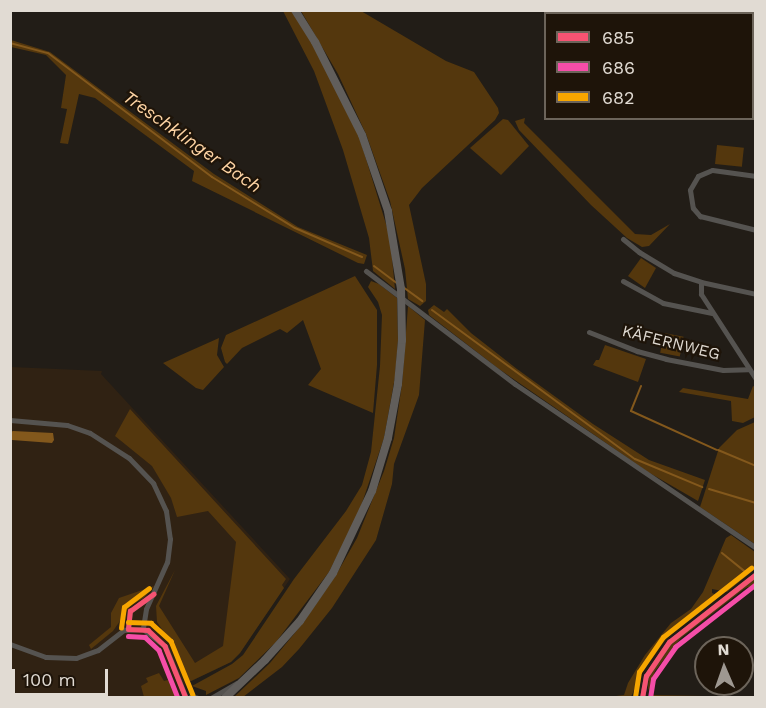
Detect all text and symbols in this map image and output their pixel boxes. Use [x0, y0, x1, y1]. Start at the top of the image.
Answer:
legend [544, 12, 754, 120]
text: 685 [602, 27, 635, 48]
text: 686 [602, 57, 635, 78]
water label: Treschklinger Bach [119, 86, 265, 198]
text: 682 [602, 87, 635, 108]
street label: KÄFERNWEG [620, 322, 722, 364]
north arrow [694, 636, 754, 696]
text: N [717, 640, 730, 659]
scale bar [15, 657, 111, 695]
text: 100 m [23, 669, 76, 690]

